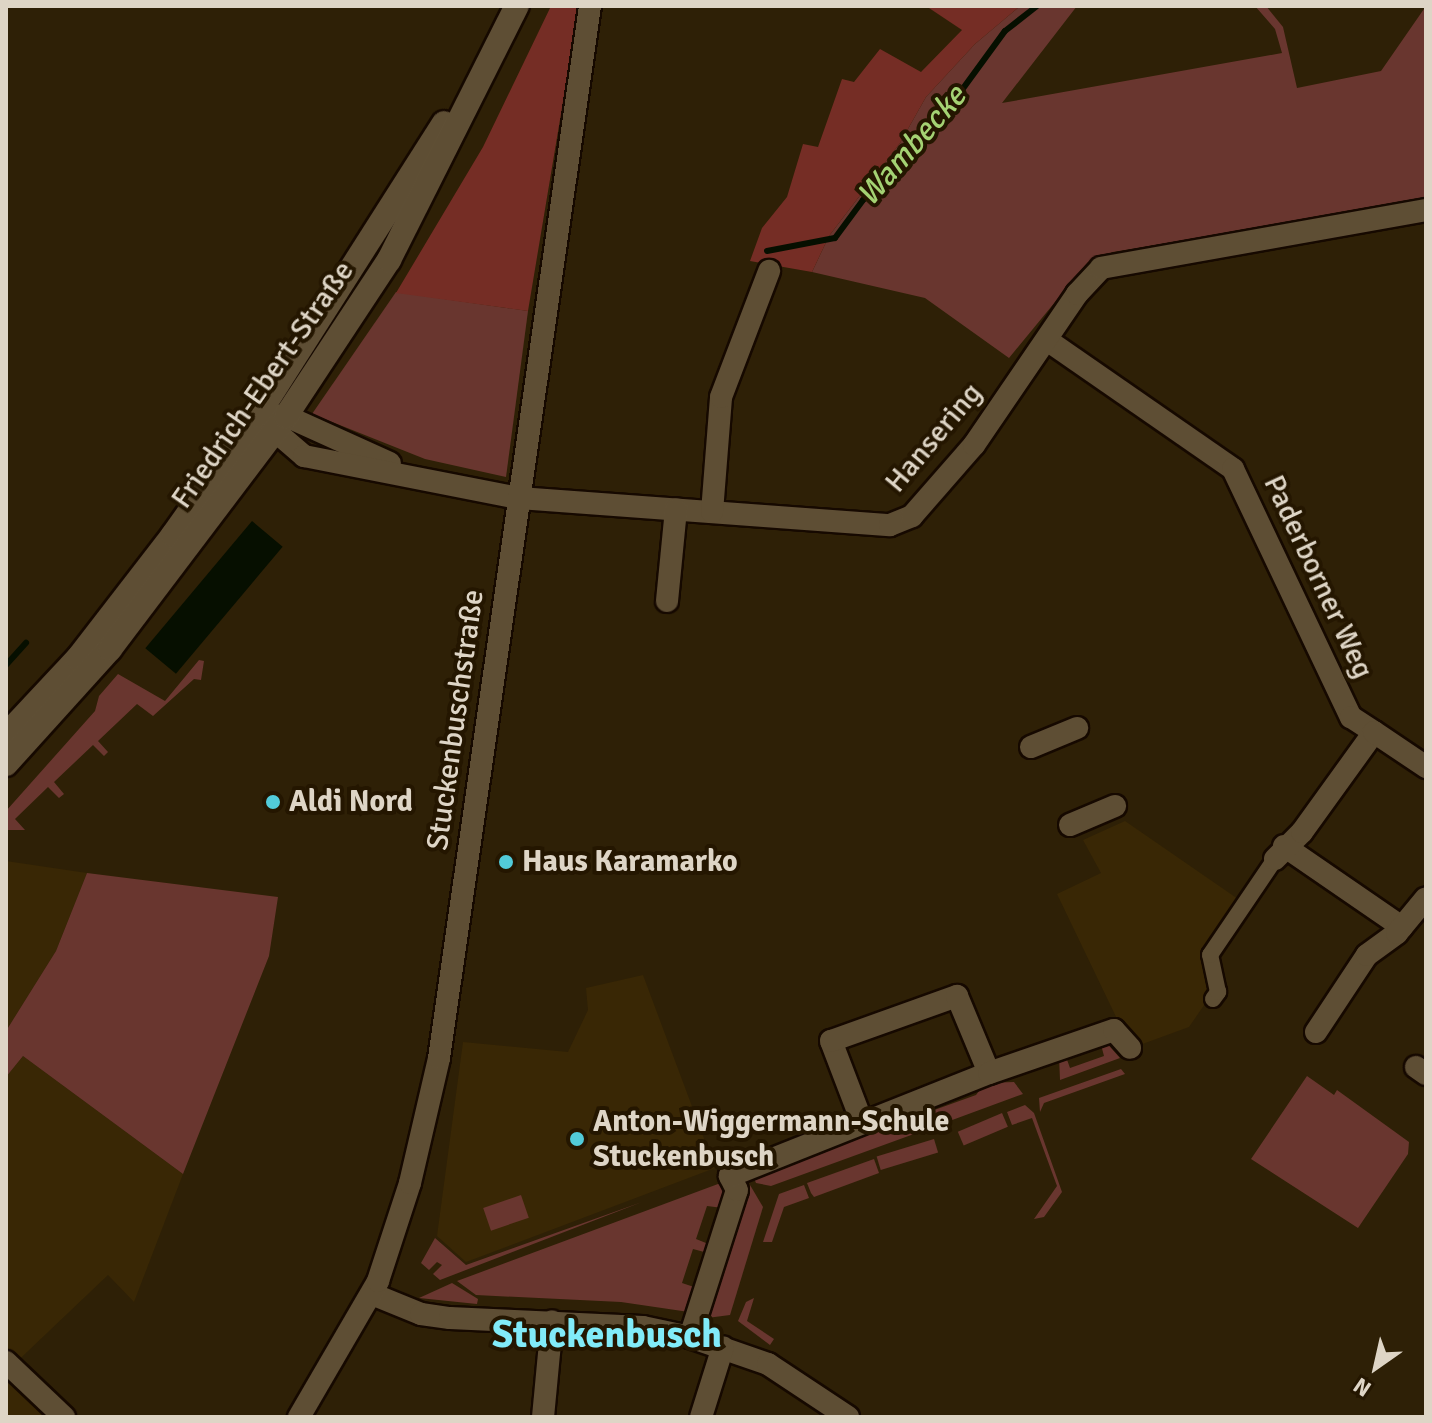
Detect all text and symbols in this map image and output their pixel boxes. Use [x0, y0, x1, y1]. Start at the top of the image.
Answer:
water label: Wambecke [849, 78, 975, 214]
street label: Friedrich-Ebert-Straße [164, 254, 362, 516]
street label: Hansering [878, 376, 990, 500]
street label: Paderborner Weg [1255, 470, 1381, 684]
street label: Stuckenbuschstraße [420, 587, 492, 853]
place label: Aldi Nord [289, 784, 413, 820]
marker: Aldi Nord [264, 793, 282, 811]
place label: Haus Karamarko [522, 844, 738, 880]
marker: Haus Karamarko [497, 853, 515, 871]
place label: Anton-Wiggermann-Schule Stuckenbusch [593, 1104, 949, 1174]
marker: Anton-Wiggermann-Schule Stuckenbusch [568, 1130, 586, 1148]
district label: Stuckenbusch [492, 1312, 722, 1358]
north arrow [1336, 1327, 1416, 1407]
text: N [1348, 1372, 1376, 1403]

